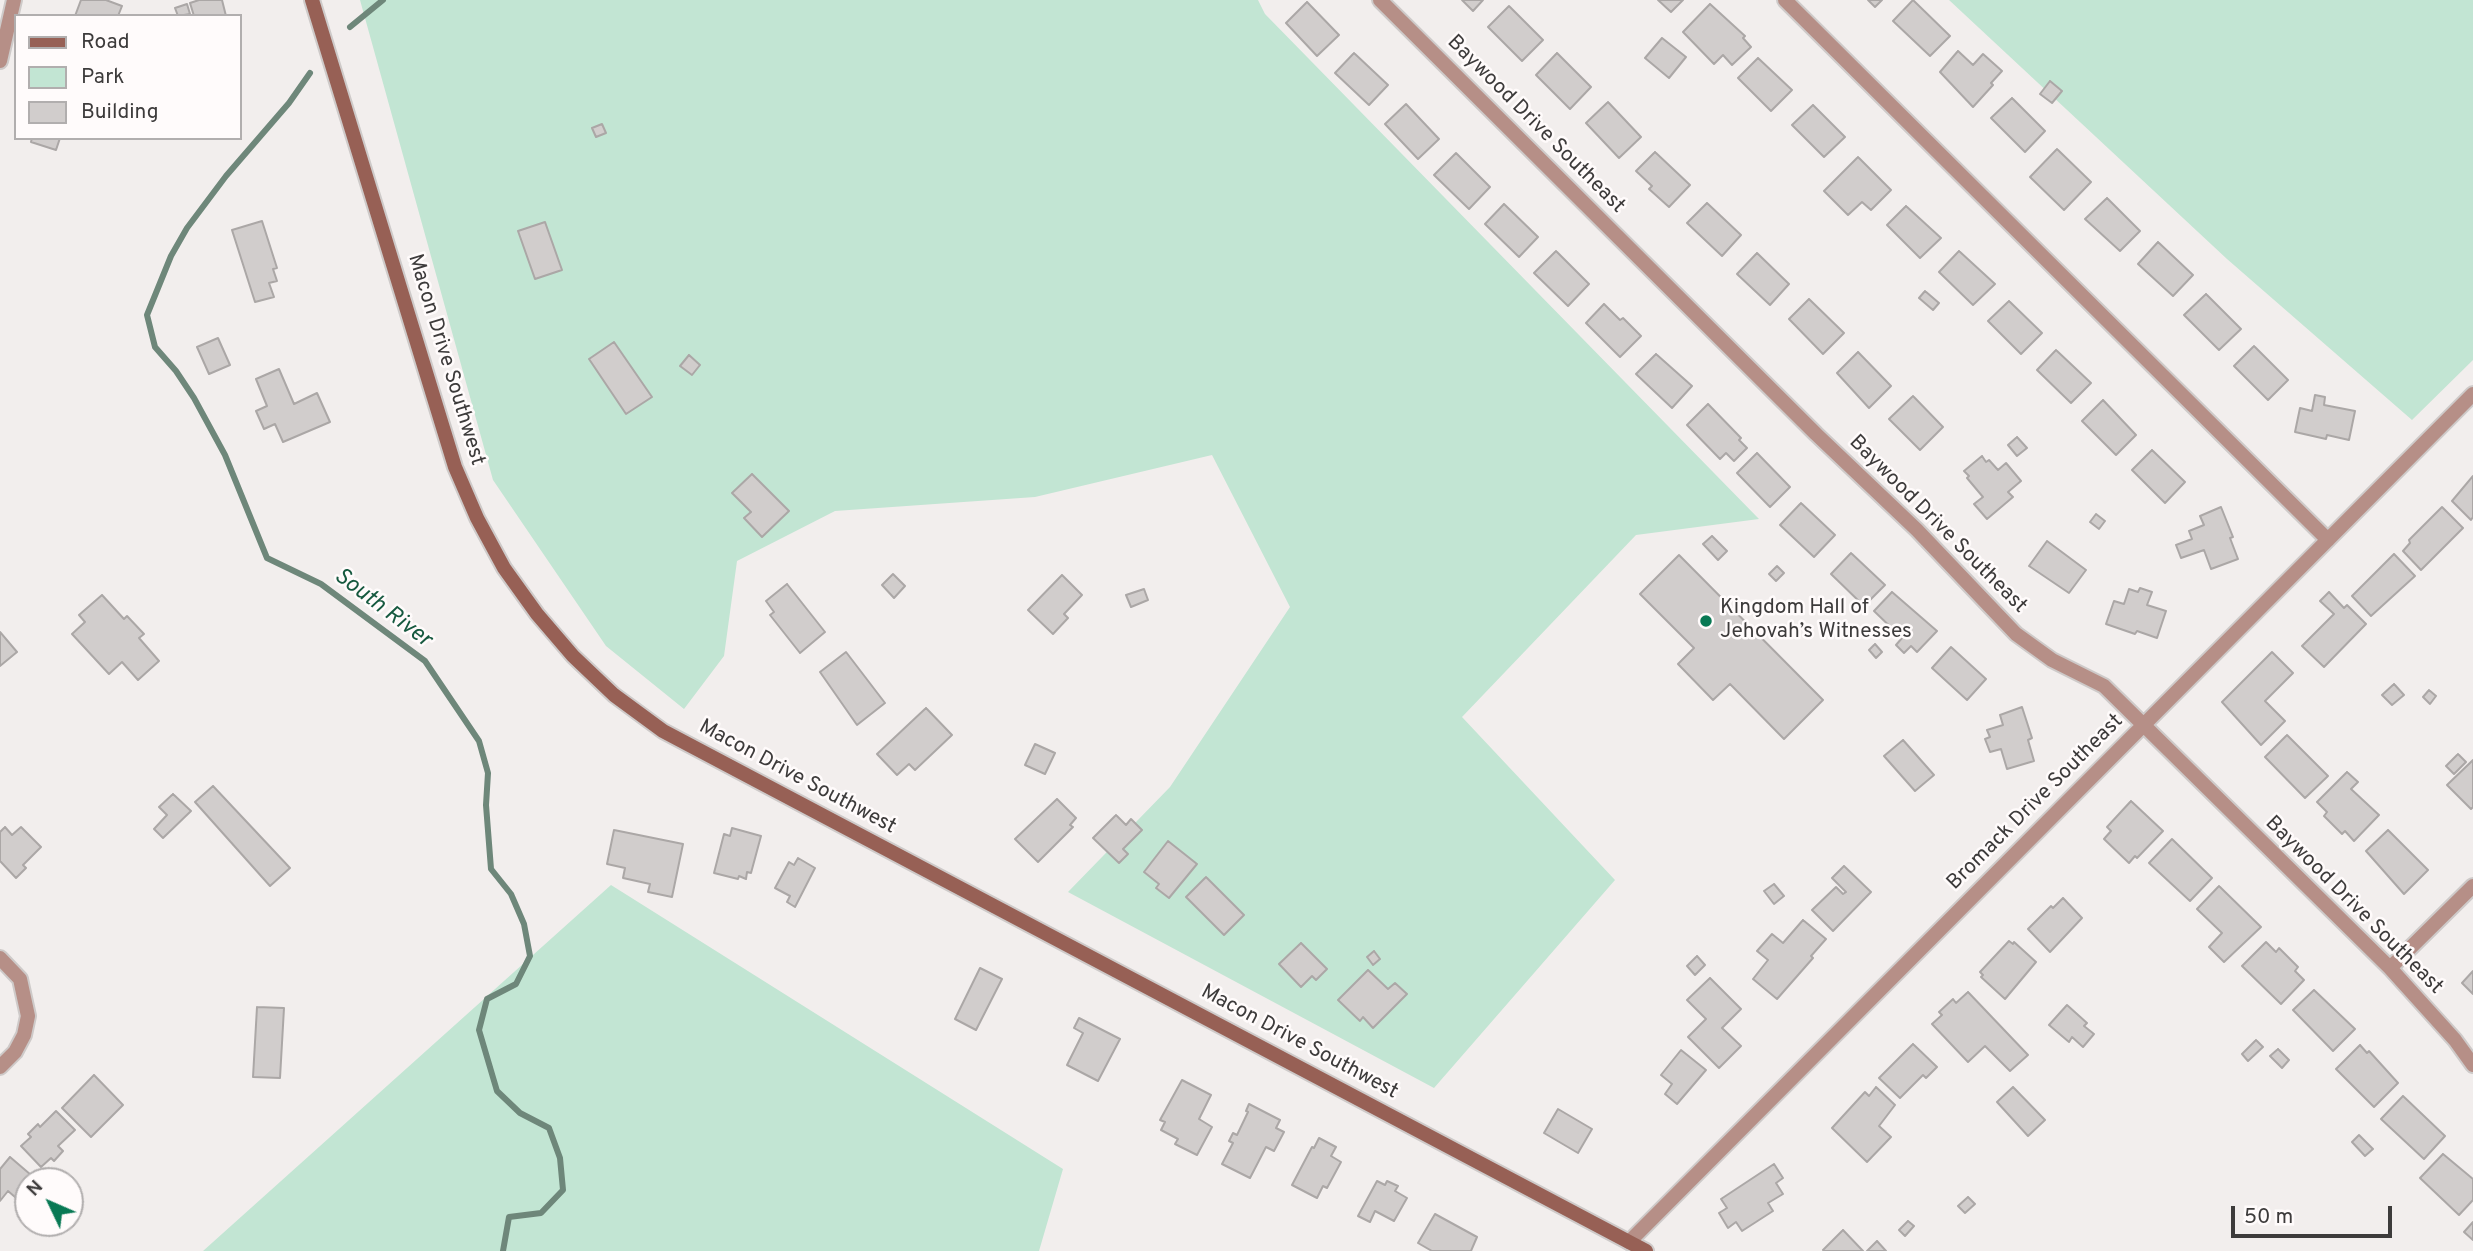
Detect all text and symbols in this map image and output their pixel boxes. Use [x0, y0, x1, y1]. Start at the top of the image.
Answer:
legend [14, 14, 242, 140]
text: Road [81, 29, 130, 56]
street label: Baywood Drive Southeast [1441, 31, 1629, 219]
text: Park [81, 64, 124, 91]
text: Building [81, 99, 159, 126]
street label: Macon Drive Southwest [401, 251, 489, 469]
street label: Baywood Drive Southeast [1843, 431, 2031, 619]
water label: South River [328, 563, 436, 655]
place label: Kingdom Hall of Jehovah’s Witnesses [1720, 596, 1912, 646]
marker: Kingdom Hall of Jehovah’s Witnesses [1698, 613, 1714, 629]
street label: Bromack Drive Southeast [1943, 710, 2129, 896]
street label: Macon Drive Southwest [694, 715, 900, 841]
street label: Baywood Drive Southeast [2259, 812, 2447, 1000]
street label: Macon Drive Southwest [1196, 980, 1402, 1106]
north arrow [14, 1167, 84, 1237]
text: N [22, 1176, 49, 1202]
scale bar [2235, 1192, 2396, 1236]
text: 50 m [2244, 1204, 2293, 1231]

